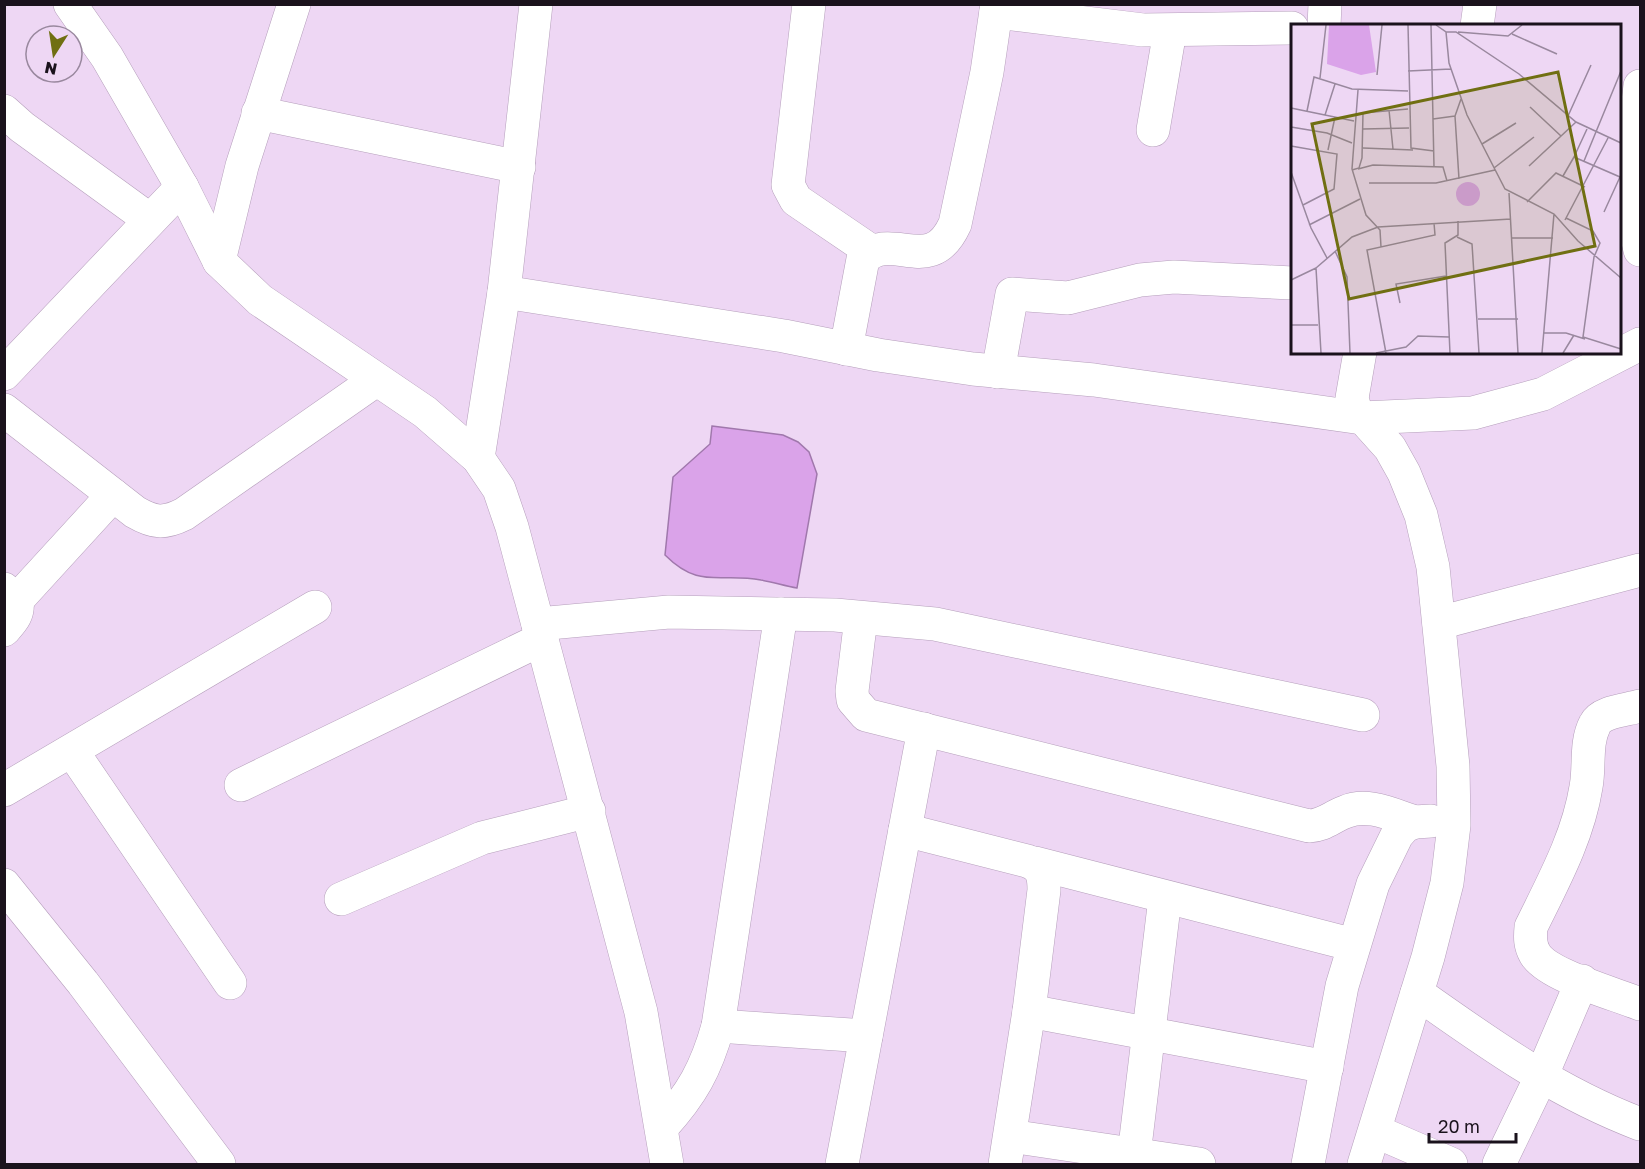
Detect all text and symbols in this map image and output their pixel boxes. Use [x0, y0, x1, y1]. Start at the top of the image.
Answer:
north arrow [24, 24, 84, 84]
inset map [1291, 24, 1621, 354]
text: N [43, 58, 59, 80]
scale bar [1429, 1106, 1516, 1144]
text: 20 m [1438, 1115, 1480, 1137]

